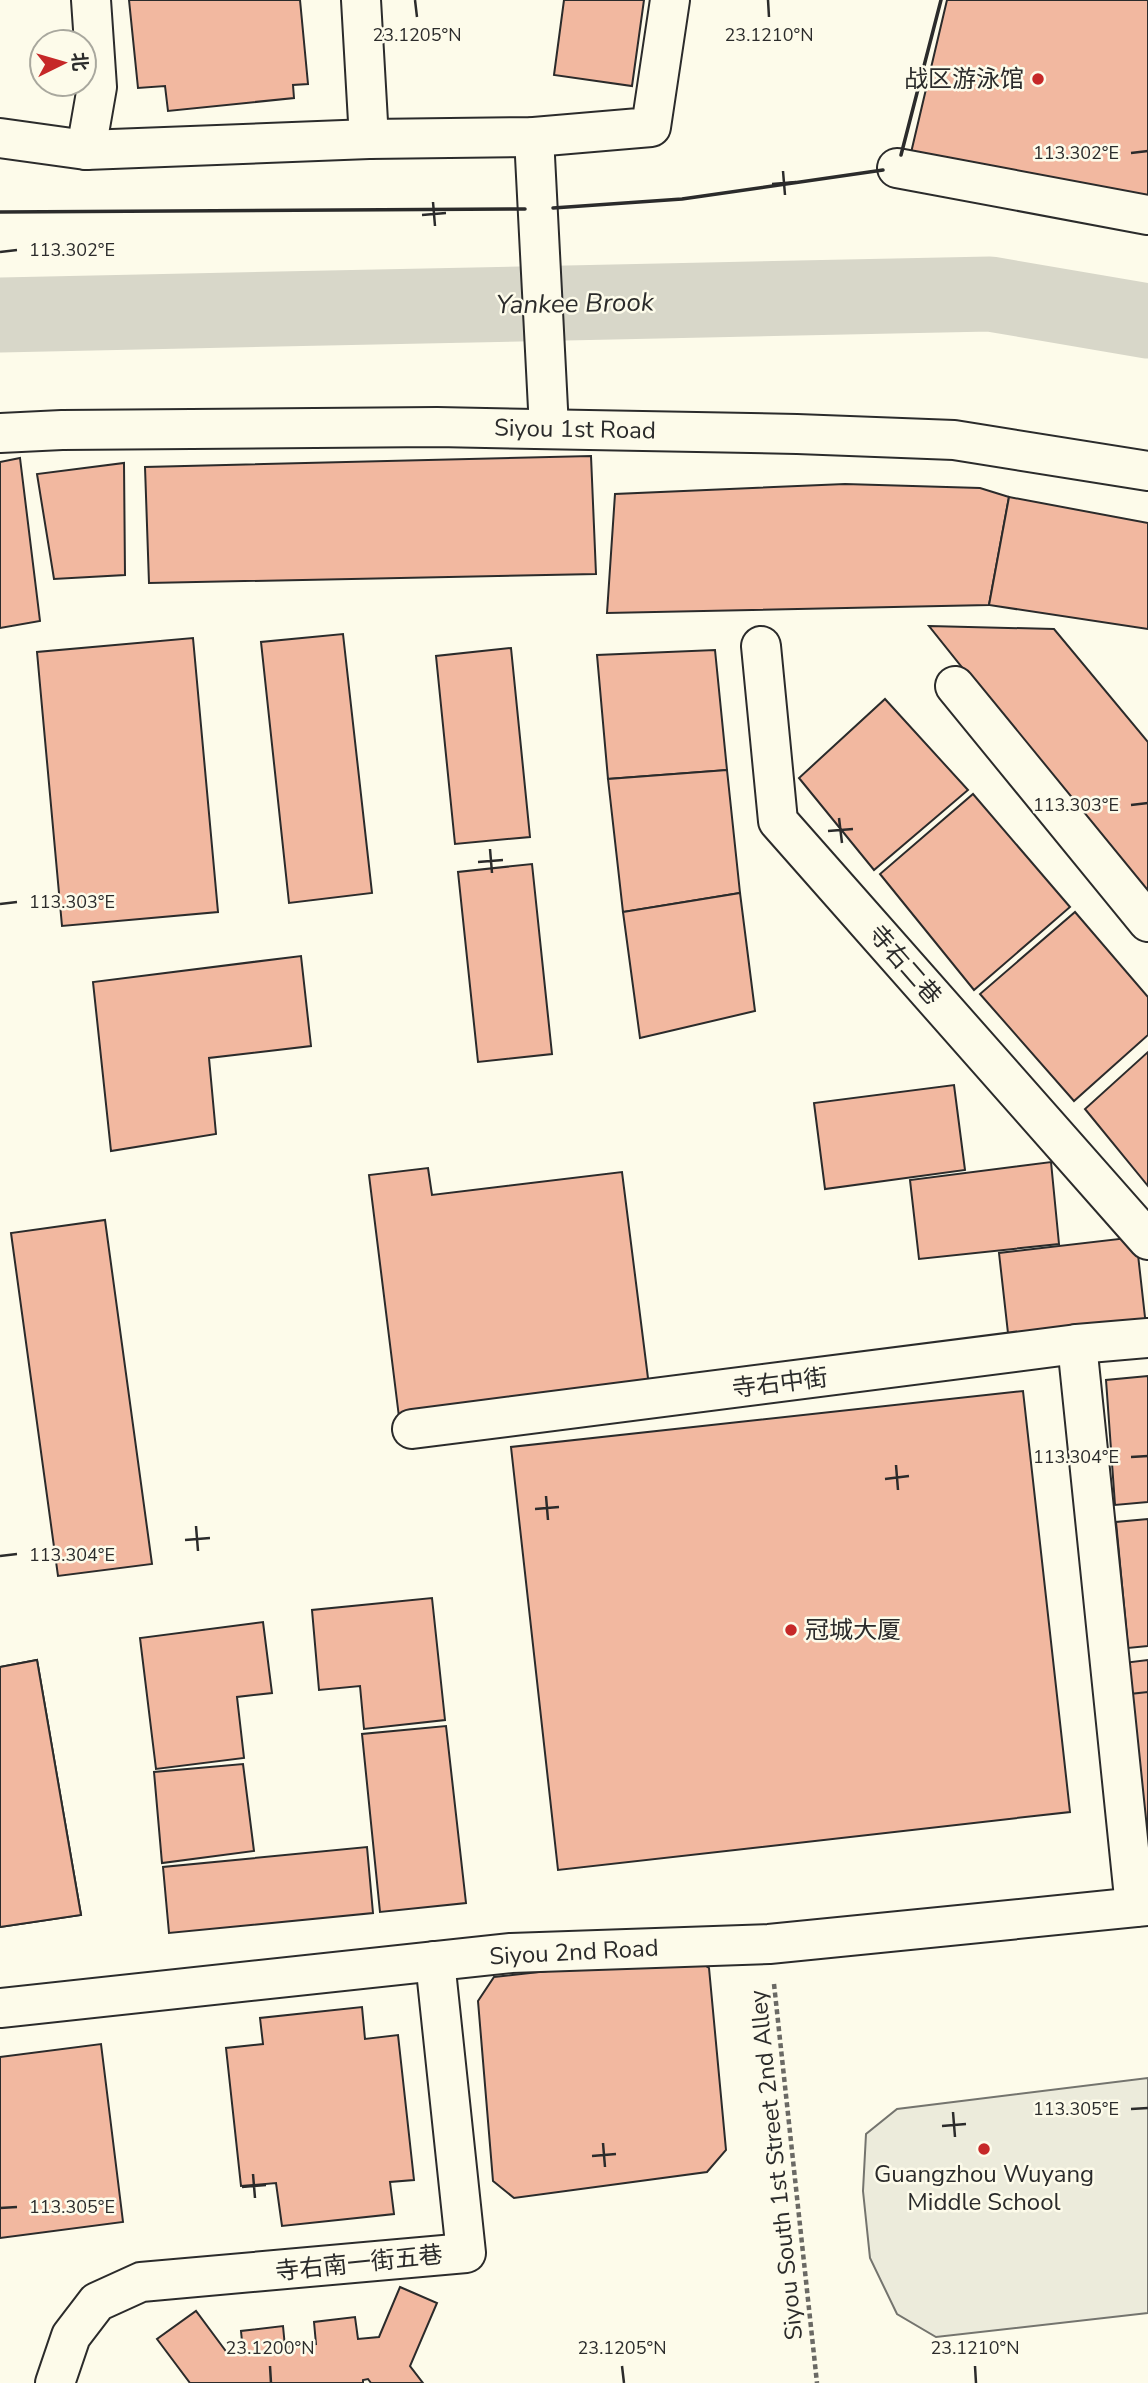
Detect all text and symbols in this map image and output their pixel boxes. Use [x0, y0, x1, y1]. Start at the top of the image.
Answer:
text: 23.1205°N [373, 23, 461, 47]
text: 23.1210°N [725, 23, 813, 47]
north arrow [28, 28, 98, 98]
text: 北 [65, 51, 93, 72]
place label: 战区游泳馆 [904, 63, 1024, 95]
marker: 战区游泳馆 [1030, 71, 1046, 87]
text: 113.302°E [1033, 141, 1119, 165]
text: 113.302°E [29, 238, 115, 262]
water label: Yankee Brook [496, 285, 655, 322]
street label: Siyou 1st Road [494, 412, 656, 446]
text: 113.303°E [1033, 793, 1119, 817]
text: 113.303°E [29, 890, 115, 914]
street label: 寺右二巷 [861, 918, 949, 1012]
street label: 寺右中街 [730, 1361, 830, 1405]
text: 113.304°E [1033, 1445, 1119, 1469]
text: 113.304°E [29, 1543, 115, 1567]
place label: 冠城大厦 [805, 1614, 901, 1646]
marker: 冠城大厦 [783, 1622, 799, 1638]
street label: Siyou 2nd Road [489, 1932, 659, 1972]
street label: Siyou South 1st Street 2nd Alley [742, 1988, 810, 2342]
text: 113.305°E [1033, 2097, 1119, 2121]
marker: Guangzhou Wuyang Middle School [976, 2141, 992, 2157]
place label: Guangzhou Wuyang Middle School [874, 2158, 1094, 2218]
text: 113.305°E [29, 2195, 115, 2219]
street label: 寺右南一街五巷 [274, 2238, 444, 2288]
text: 23.1200°N [226, 2336, 314, 2360]
text: 23.1205°N [578, 2336, 666, 2360]
text: 23.1210°N [931, 2336, 1019, 2360]

